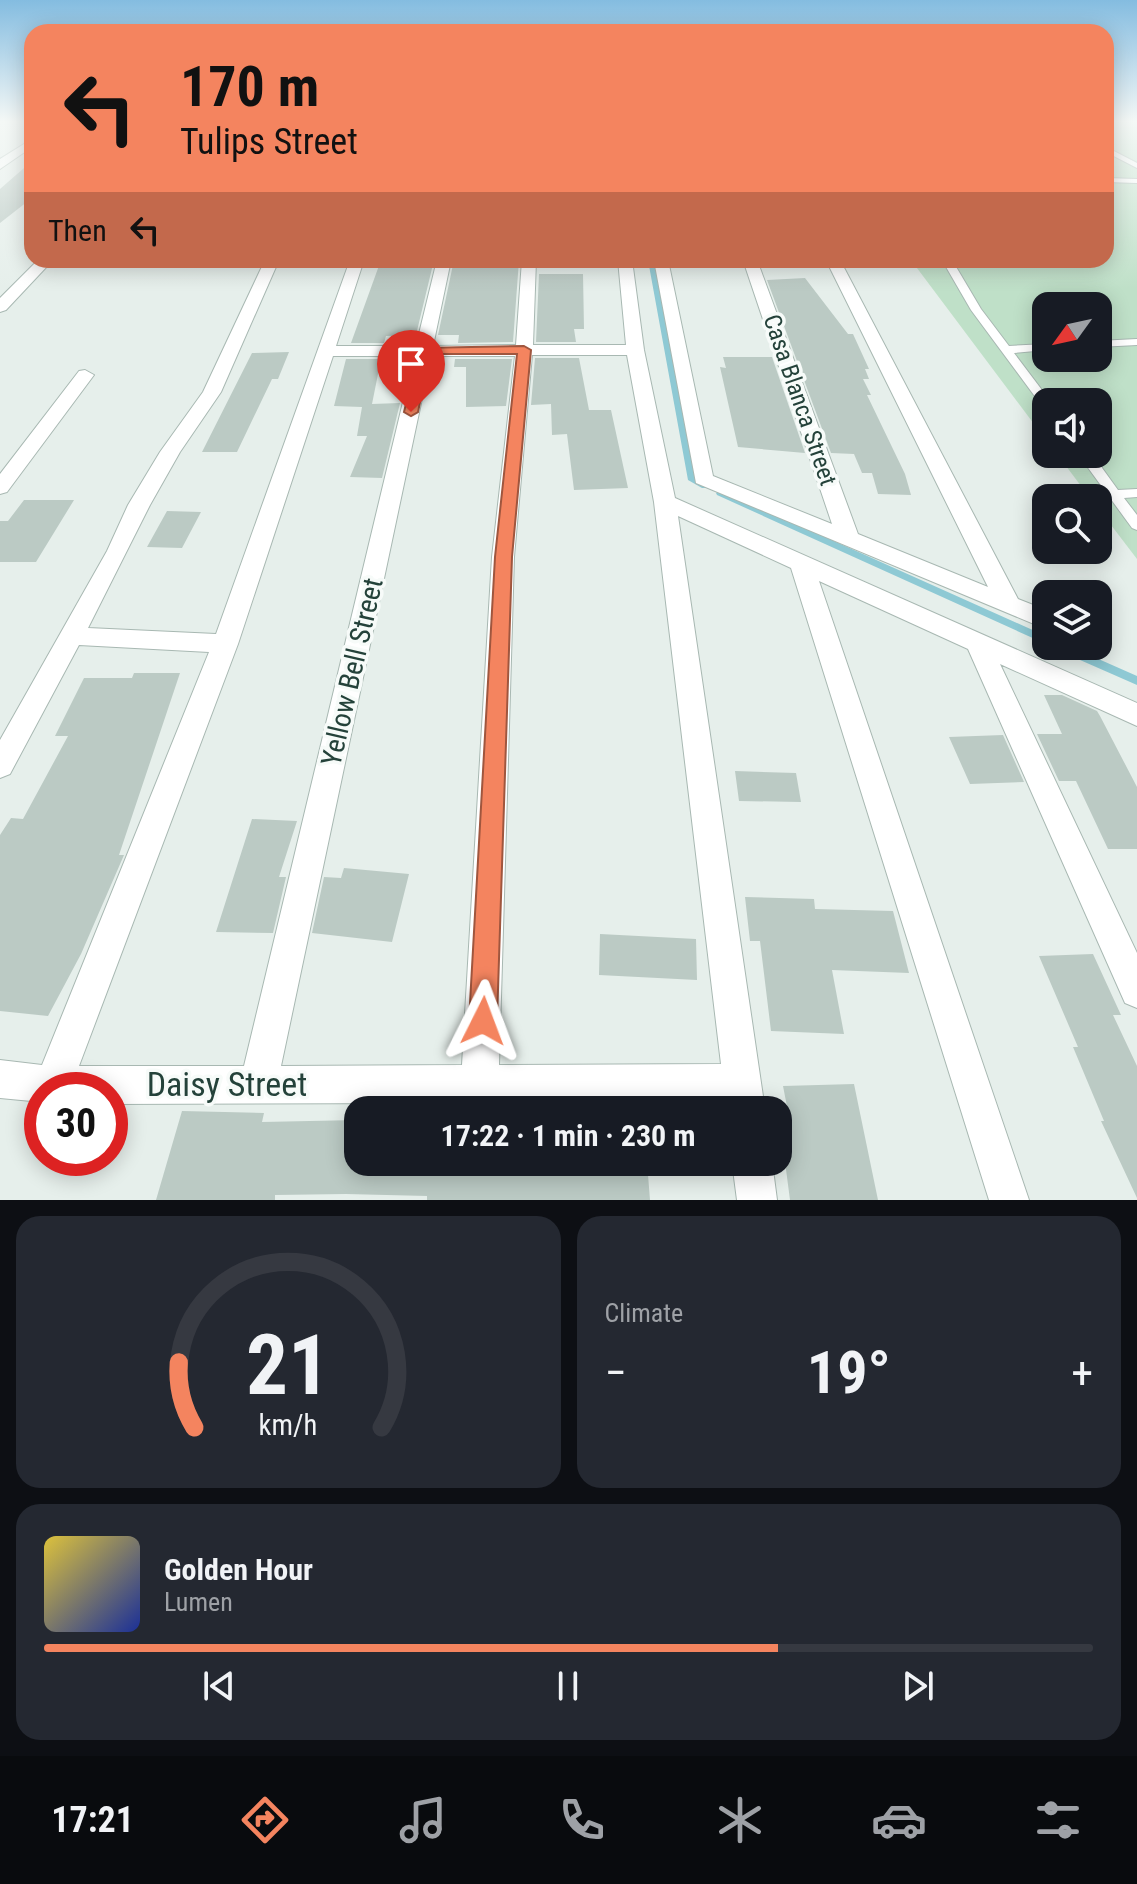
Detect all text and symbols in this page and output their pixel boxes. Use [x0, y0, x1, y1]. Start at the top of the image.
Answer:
text: 170 m [180, 54, 319, 120]
icon: left [48, 56, 152, 160]
text: Tulips Street [180, 121, 358, 163]
icon: left [123, 208, 167, 252]
text: Then [48, 213, 107, 248]
north arrow [1032, 292, 1112, 372]
map controls [1032, 292, 1112, 660]
street label: Casa Blanca Street [758, 311, 842, 489]
pin [377, 330, 445, 412]
icon: arrive [389, 342, 433, 386]
button: sound [1032, 388, 1112, 468]
button: search [1032, 484, 1112, 564]
street label: Yellow Bell Street [314, 575, 390, 769]
button: layers [1032, 580, 1112, 660]
position arrow [441, 979, 525, 1063]
street label: Daisy Street [147, 1064, 307, 1104]
speed limit sign: 30 [24, 1072, 128, 1176]
text: 17:22 · 1 min · 230 m [441, 1118, 695, 1153]
text: Climate [605, 1298, 683, 1328]
text: 21 [246, 1317, 330, 1414]
text: 19° [807, 1337, 891, 1408]
text: − [605, 1347, 627, 1399]
text: + [1071, 1347, 1093, 1399]
text: km/h [259, 1408, 318, 1442]
text: Golden Hour [164, 1552, 313, 1587]
text: Lumen [164, 1587, 233, 1617]
icon: previous [197, 1664, 241, 1708]
icon: pause [546, 1664, 590, 1708]
icon: next [896, 1664, 940, 1708]
icon: directions [237, 1792, 293, 1848]
icon: music [395, 1792, 451, 1848]
icon: phone [554, 1792, 610, 1848]
icon: climate [712, 1792, 768, 1848]
icon: car [871, 1792, 927, 1848]
icon: filters [1030, 1792, 1086, 1848]
text: 17:21 [51, 1799, 134, 1841]

